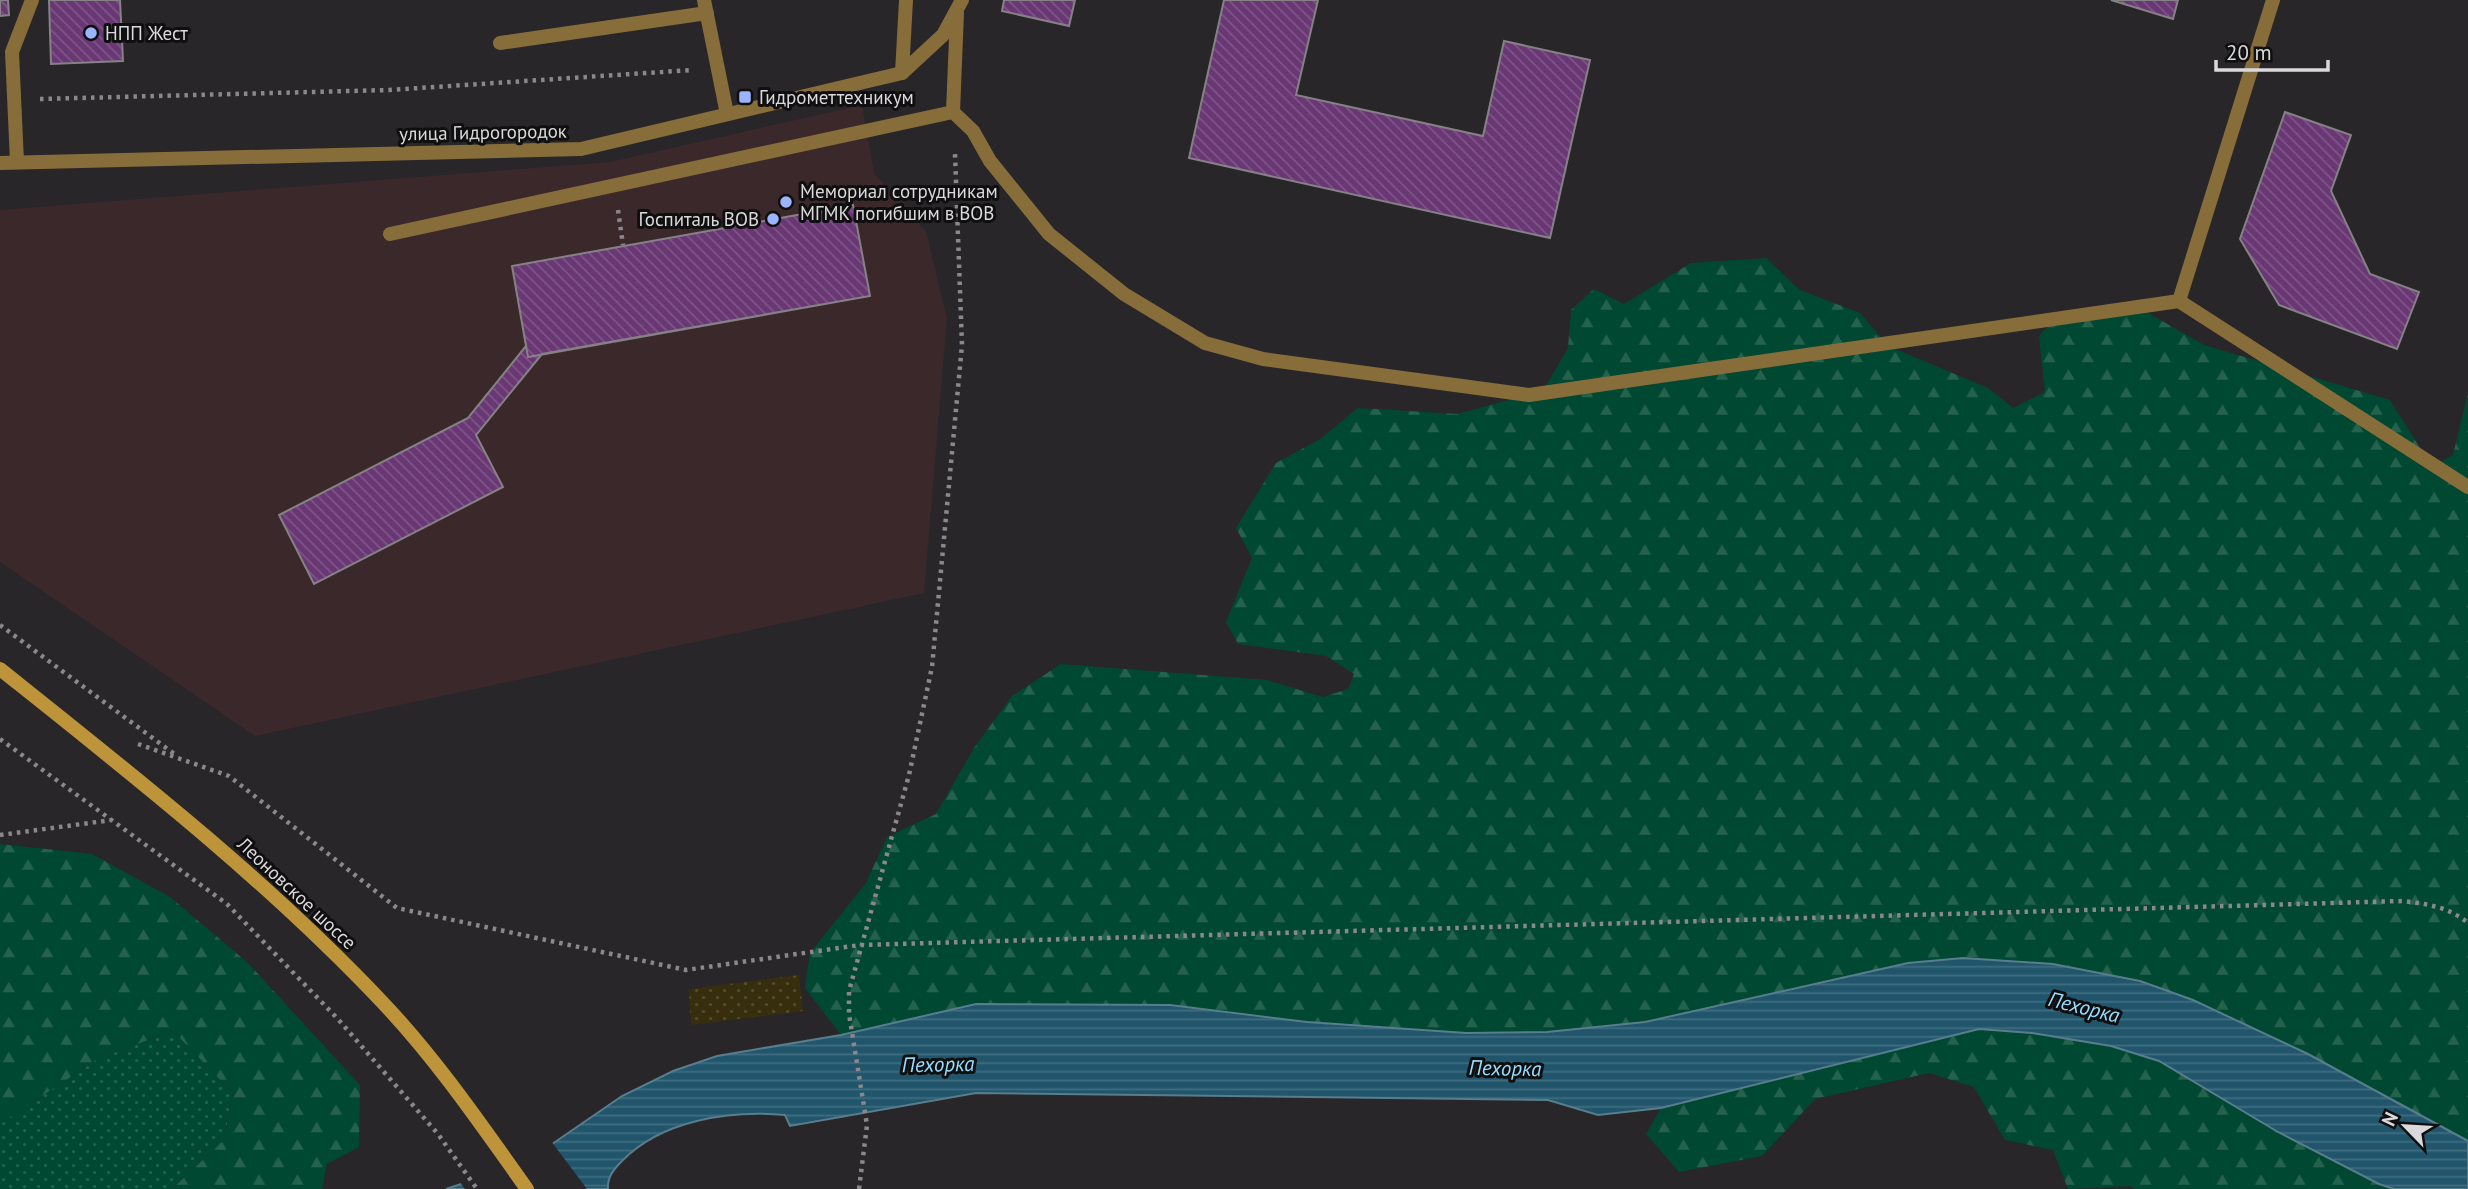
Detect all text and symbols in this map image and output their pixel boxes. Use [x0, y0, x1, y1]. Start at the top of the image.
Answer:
place label: НПП Жест [105, 21, 188, 45]
marker: НПП Жест [83, 25, 99, 41]
scale bar [2216, 28, 2328, 72]
text: 20 m [2226, 39, 2272, 66]
place label: Гидрометтехникум [759, 85, 914, 109]
marker: Гидрометтехникум [737, 89, 753, 105]
street label: улица Гидрогородок [399, 119, 567, 145]
place label: Мемориал сотрудникам МГМК погибшим в ВОВ [800, 179, 998, 225]
marker: Мемориал сотрудникам МГМК погибшим в ВОВ [778, 194, 794, 210]
place label: Госпиталь ВОВ [638, 207, 759, 231]
marker: Госпиталь ВОВ [765, 211, 781, 227]
street label: Леоновское шоссе [232, 831, 361, 954]
water label: Пехорка [2045, 985, 2123, 1029]
water label: Пехорка [901, 1050, 975, 1078]
water label: Пехорка [1468, 1054, 1542, 1082]
north arrow [2370, 1091, 2440, 1161]
text: N [2376, 1108, 2403, 1130]

